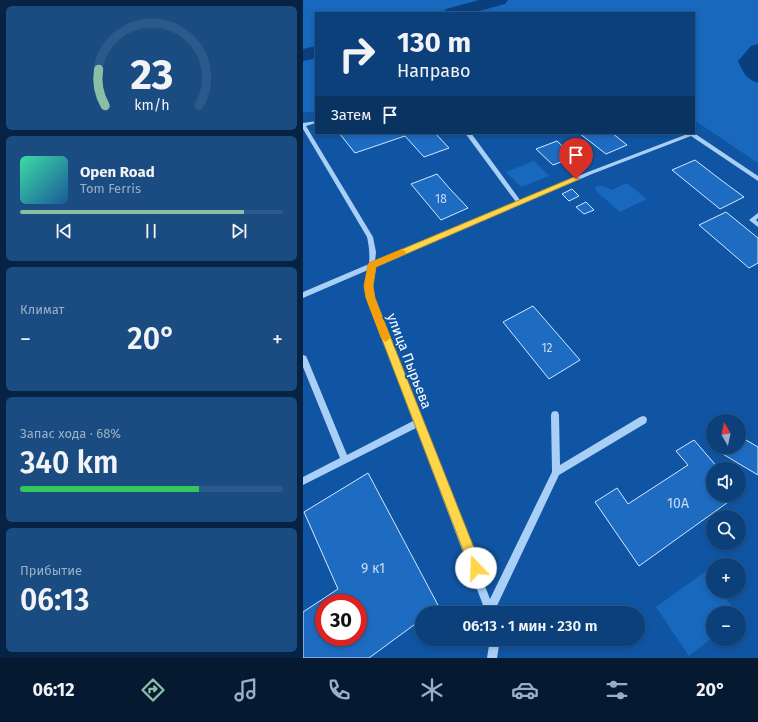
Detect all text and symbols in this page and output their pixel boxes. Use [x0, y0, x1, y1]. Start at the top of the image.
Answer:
text: 130 m [397, 26, 471, 59]
icon: right [331, 28, 383, 80]
text: 23 [130, 50, 173, 100]
text: Направо [397, 60, 471, 82]
text: km/h [134, 97, 169, 114]
icon: arrive [379, 104, 401, 126]
text: Затем [331, 106, 371, 124]
pin [559, 138, 593, 179]
icon: arrive [565, 144, 587, 166]
text: Open Road [80, 163, 155, 181]
text: Tom Ferris [80, 181, 141, 196]
house number: 18 [435, 192, 447, 206]
icon: previous [53, 220, 75, 242]
icon: pause [140, 220, 162, 242]
icon: next [228, 220, 250, 242]
text: Климат [20, 302, 64, 317]
street label: улица Пырьева [383, 311, 435, 411]
text: 20° [127, 321, 176, 357]
text: − [20, 326, 31, 353]
text: + [272, 326, 283, 353]
house number: 12 [541, 341, 553, 355]
north arrow [706, 414, 746, 454]
map controls [706, 414, 746, 646]
text: Запас хода · 68% [20, 426, 121, 441]
text: 340 km [20, 445, 118, 481]
button: sound [706, 462, 746, 502]
house number: 10А [667, 495, 689, 512]
button: search [706, 510, 746, 550]
position arrow [455, 547, 497, 589]
button: + [706, 558, 746, 598]
house number: 9 к1 [361, 560, 385, 577]
text: Прибытие [20, 563, 82, 578]
text: 06:13 [20, 582, 89, 618]
speed limit sign: 30 [315, 594, 367, 646]
button: − [706, 606, 746, 646]
text: 06:13 · 1 мин · 230 m [462, 617, 598, 635]
icon: directions [139, 676, 167, 704]
icon: music [232, 676, 260, 704]
icon: phone [325, 676, 353, 704]
icon: climate [418, 676, 446, 704]
icon: car [511, 676, 539, 704]
icon: filters [603, 676, 631, 704]
text: 06:12 [32, 679, 74, 701]
text: 20° [696, 679, 725, 701]

